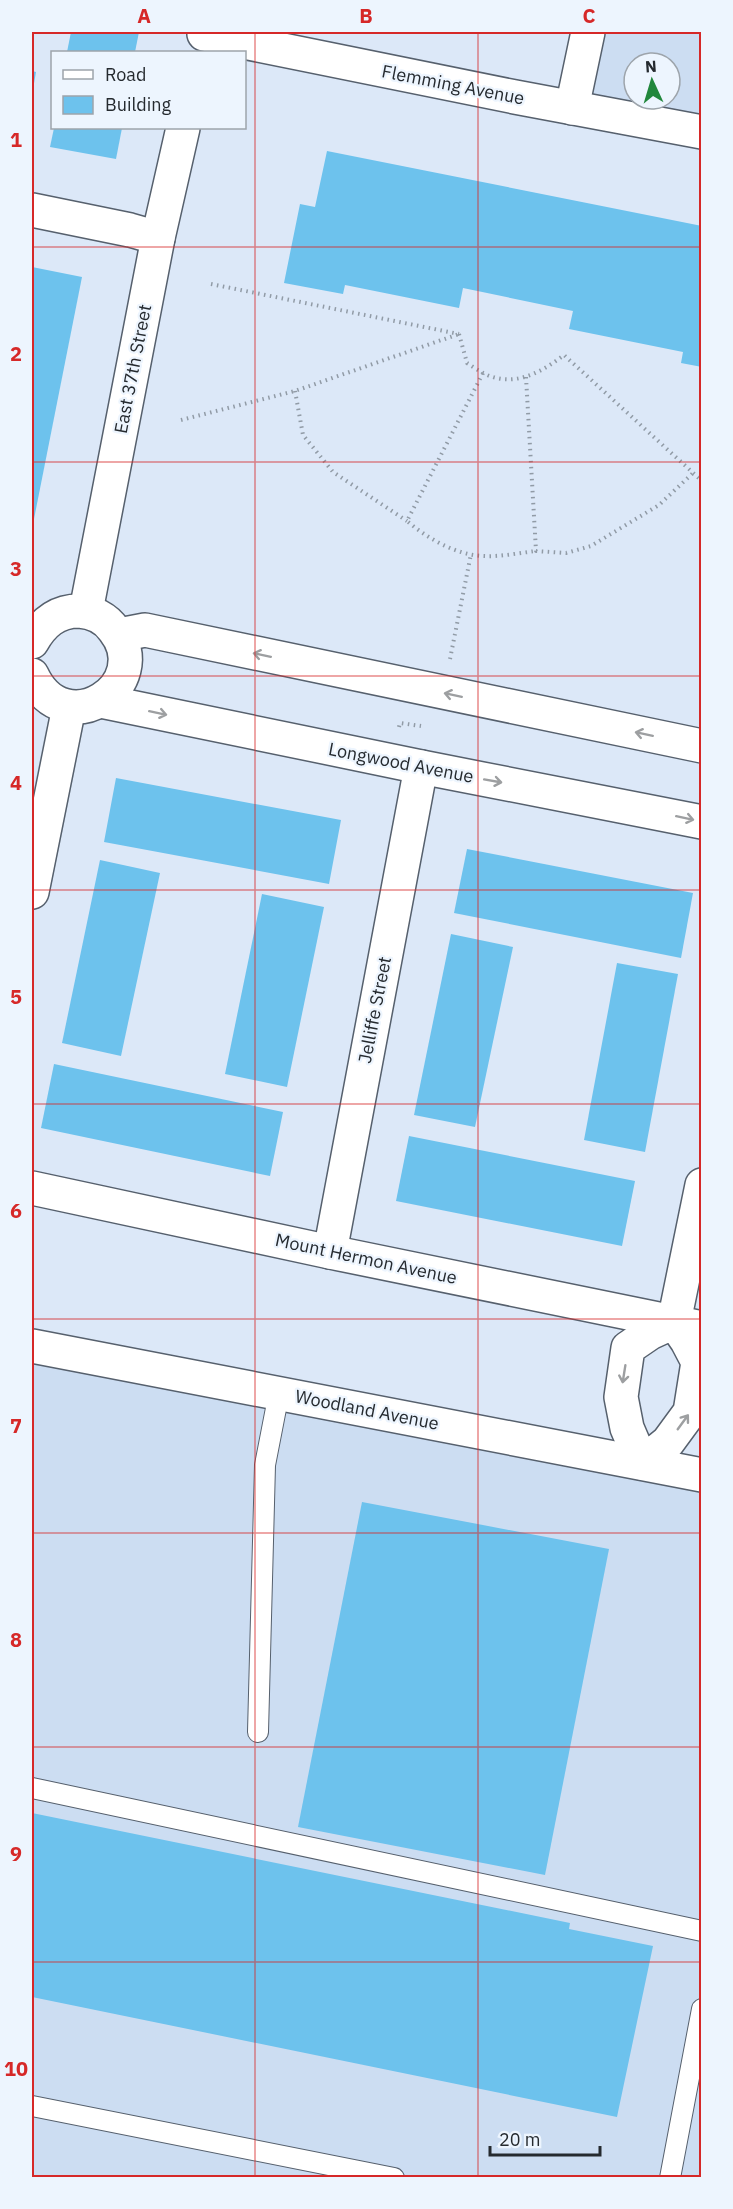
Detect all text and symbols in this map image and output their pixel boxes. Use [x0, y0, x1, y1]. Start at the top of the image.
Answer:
text: A [137, 2, 151, 29]
text: B [359, 2, 373, 29]
text: C [582, 2, 596, 29]
legend [51, 51, 246, 129]
north arrow [622, 51, 682, 111]
text: N [644, 56, 657, 76]
street label: Flemming Avenue [380, 59, 526, 110]
text: Road [105, 63, 146, 86]
text: Building [105, 93, 172, 116]
text: 1 [10, 126, 22, 153]
street label: East 37th Street [109, 302, 156, 435]
text: 2 [10, 340, 22, 367]
text: 3 [10, 555, 22, 582]
one-way arrow [253, 649, 273, 660]
one-way arrow [444, 689, 463, 700]
one-way arrow [148, 708, 168, 719]
one-way arrow [635, 728, 654, 739]
street label: Longwood Avenue [327, 737, 476, 788]
text: 4 [10, 769, 22, 796]
one-way arrow [483, 776, 503, 787]
one-way arrow [674, 813, 694, 824]
street label: Jelliffe Street [353, 955, 396, 1065]
text: 5 [10, 983, 22, 1010]
text: 6 [10, 1197, 22, 1224]
street label: Mount Hermon Avenue [273, 1228, 459, 1289]
one-way arrow [619, 1364, 630, 1383]
street label: Woodland Avenue [293, 1384, 441, 1435]
text: 7 [10, 1412, 22, 1439]
one-way arrow [677, 1415, 689, 1431]
text: 8 [10, 1626, 22, 1653]
text: 9 [10, 1840, 22, 1867]
text: 10 [4, 2055, 28, 2082]
scale bar [490, 2119, 600, 2157]
text: 20 m [499, 2128, 541, 2151]

